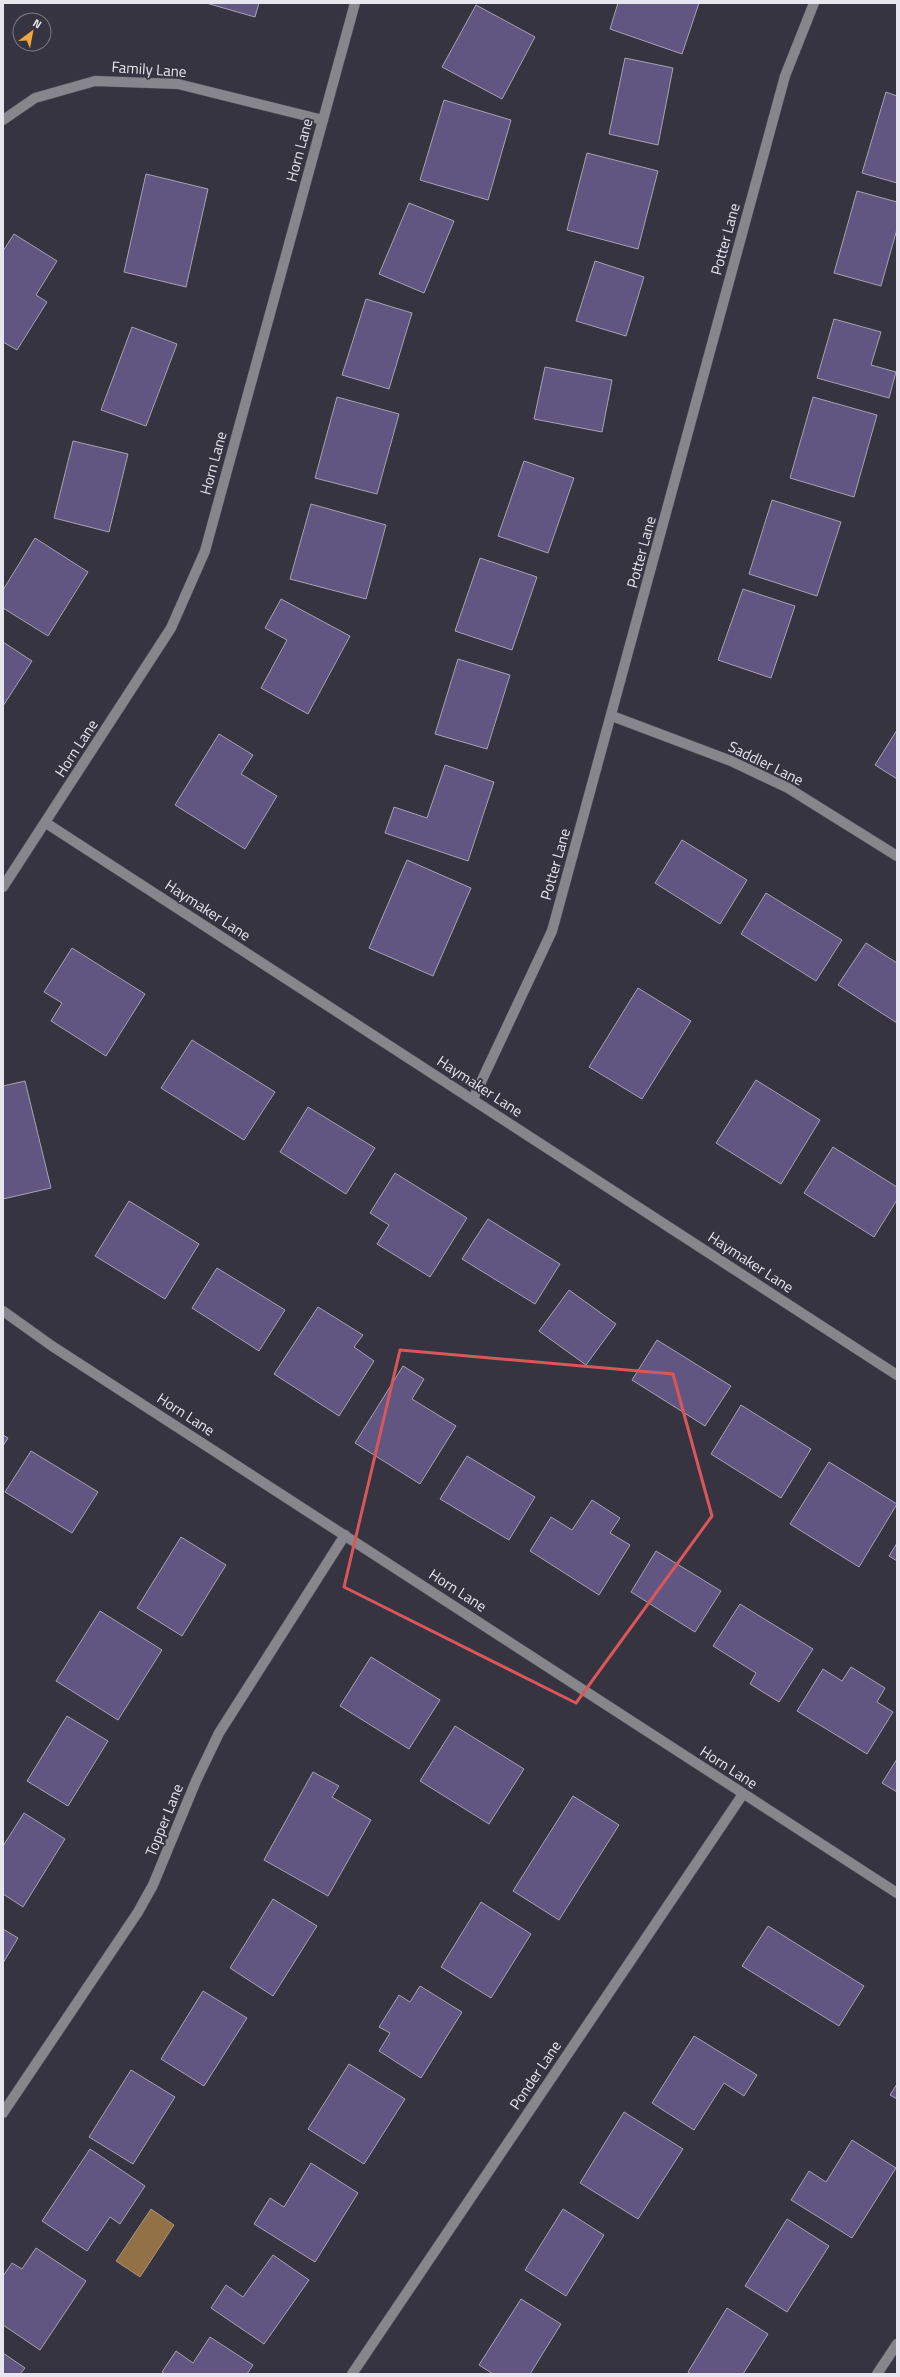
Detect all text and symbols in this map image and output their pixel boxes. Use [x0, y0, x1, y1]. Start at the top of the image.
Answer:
north arrow [12, 12, 52, 52]
text: N [30, 15, 45, 32]
street label: Family Lane [111, 55, 187, 83]
street label: Horn Lane [279, 116, 319, 184]
street label: Potter Lane [704, 200, 746, 278]
street label: Horn Lane [193, 429, 233, 497]
street label: Potter Lane [620, 513, 662, 591]
street label: Horn Lane [49, 715, 103, 781]
street label: Saddler Lane [724, 735, 808, 791]
street label: Potter Lane [534, 825, 576, 903]
street label: Haymaker Lane [161, 874, 255, 946]
street label: Haymaker Lane [433, 1050, 527, 1122]
street label: Haymaker Lane [704, 1226, 798, 1298]
street label: Horn Lane [153, 1387, 219, 1441]
street label: Horn Lane [425, 1563, 491, 1617]
street label: Horn Lane [696, 1740, 762, 1794]
street label: Topper Lane [139, 1780, 189, 1860]
street label: Ponder Lane [503, 2036, 567, 2114]

